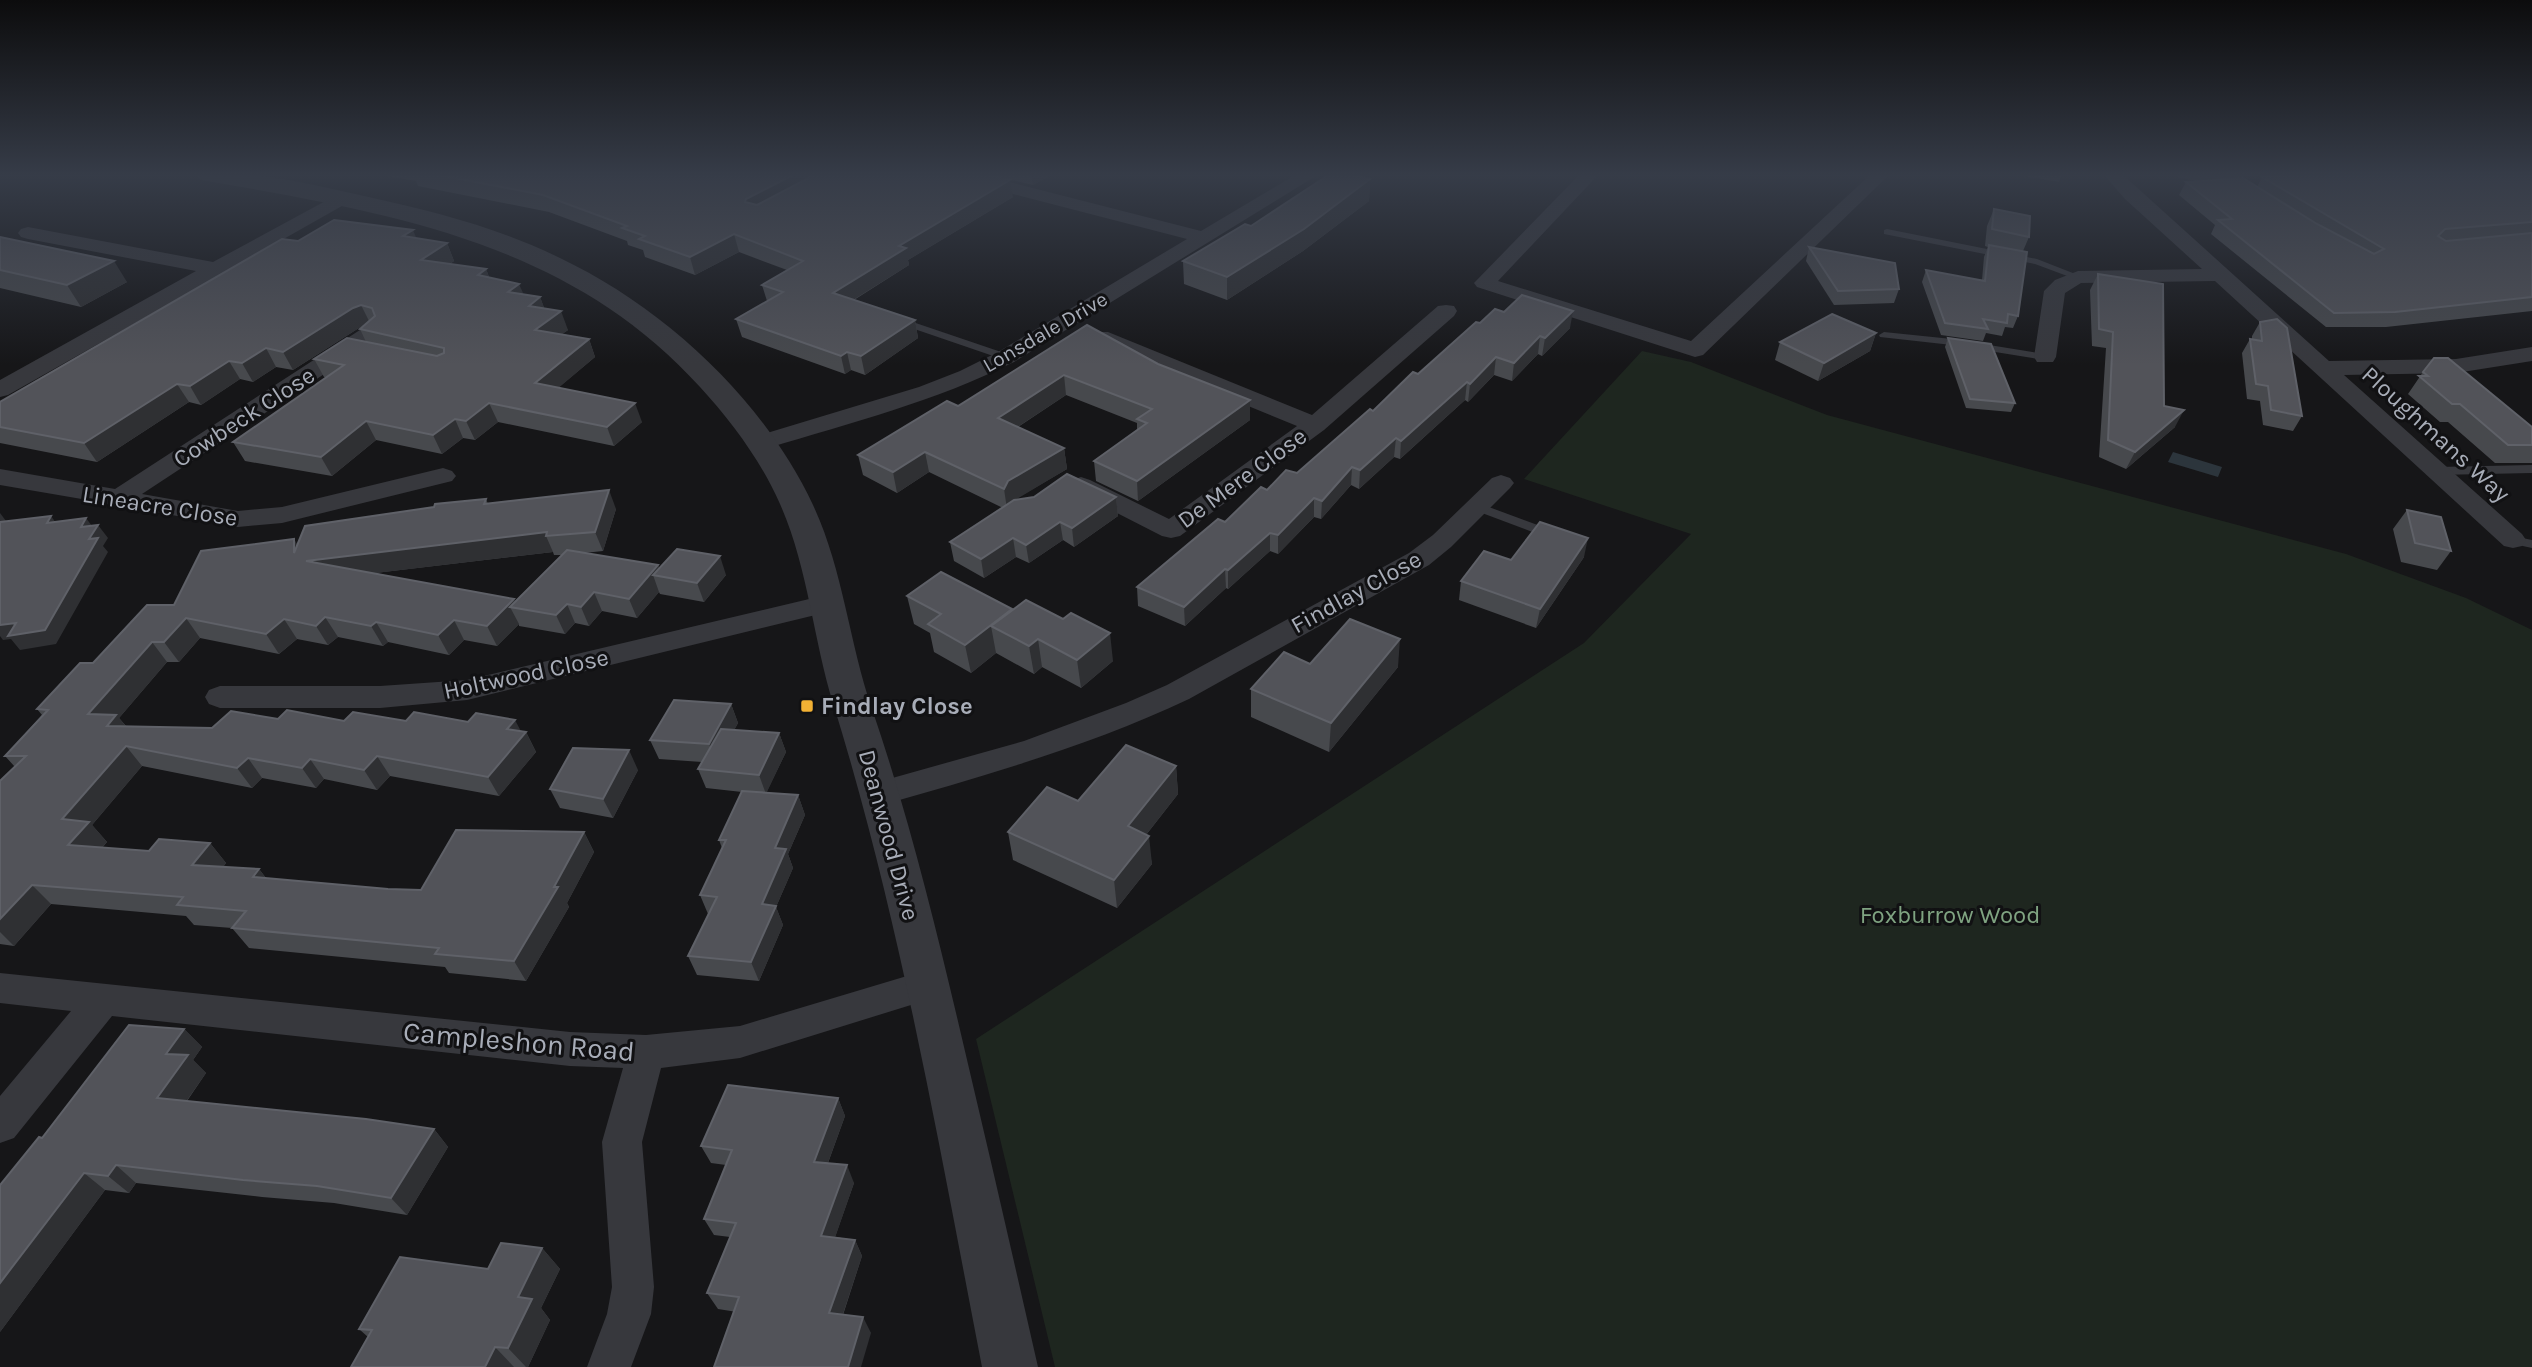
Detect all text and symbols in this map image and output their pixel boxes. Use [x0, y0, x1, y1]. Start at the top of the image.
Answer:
street label: Lonsdale Drive [979, 287, 1111, 377]
street label: Ploughmans Way [2356, 360, 2516, 508]
street label: Cowbeck Close [168, 361, 320, 473]
street label: De Mere Close [1172, 422, 1312, 534]
street label: Lineacre Close [80, 480, 240, 532]
street label: Findlay Close [1286, 545, 1426, 639]
street label: Holtwood Close [441, 643, 611, 705]
place label: Findlay Close [821, 692, 973, 720]
marker: Findlay Close [799, 698, 815, 714]
street label: Deanwood Drive [853, 747, 925, 923]
park label: Foxburrow Wood [1860, 901, 2040, 929]
street label: Campleshon Road [402, 1015, 636, 1068]

